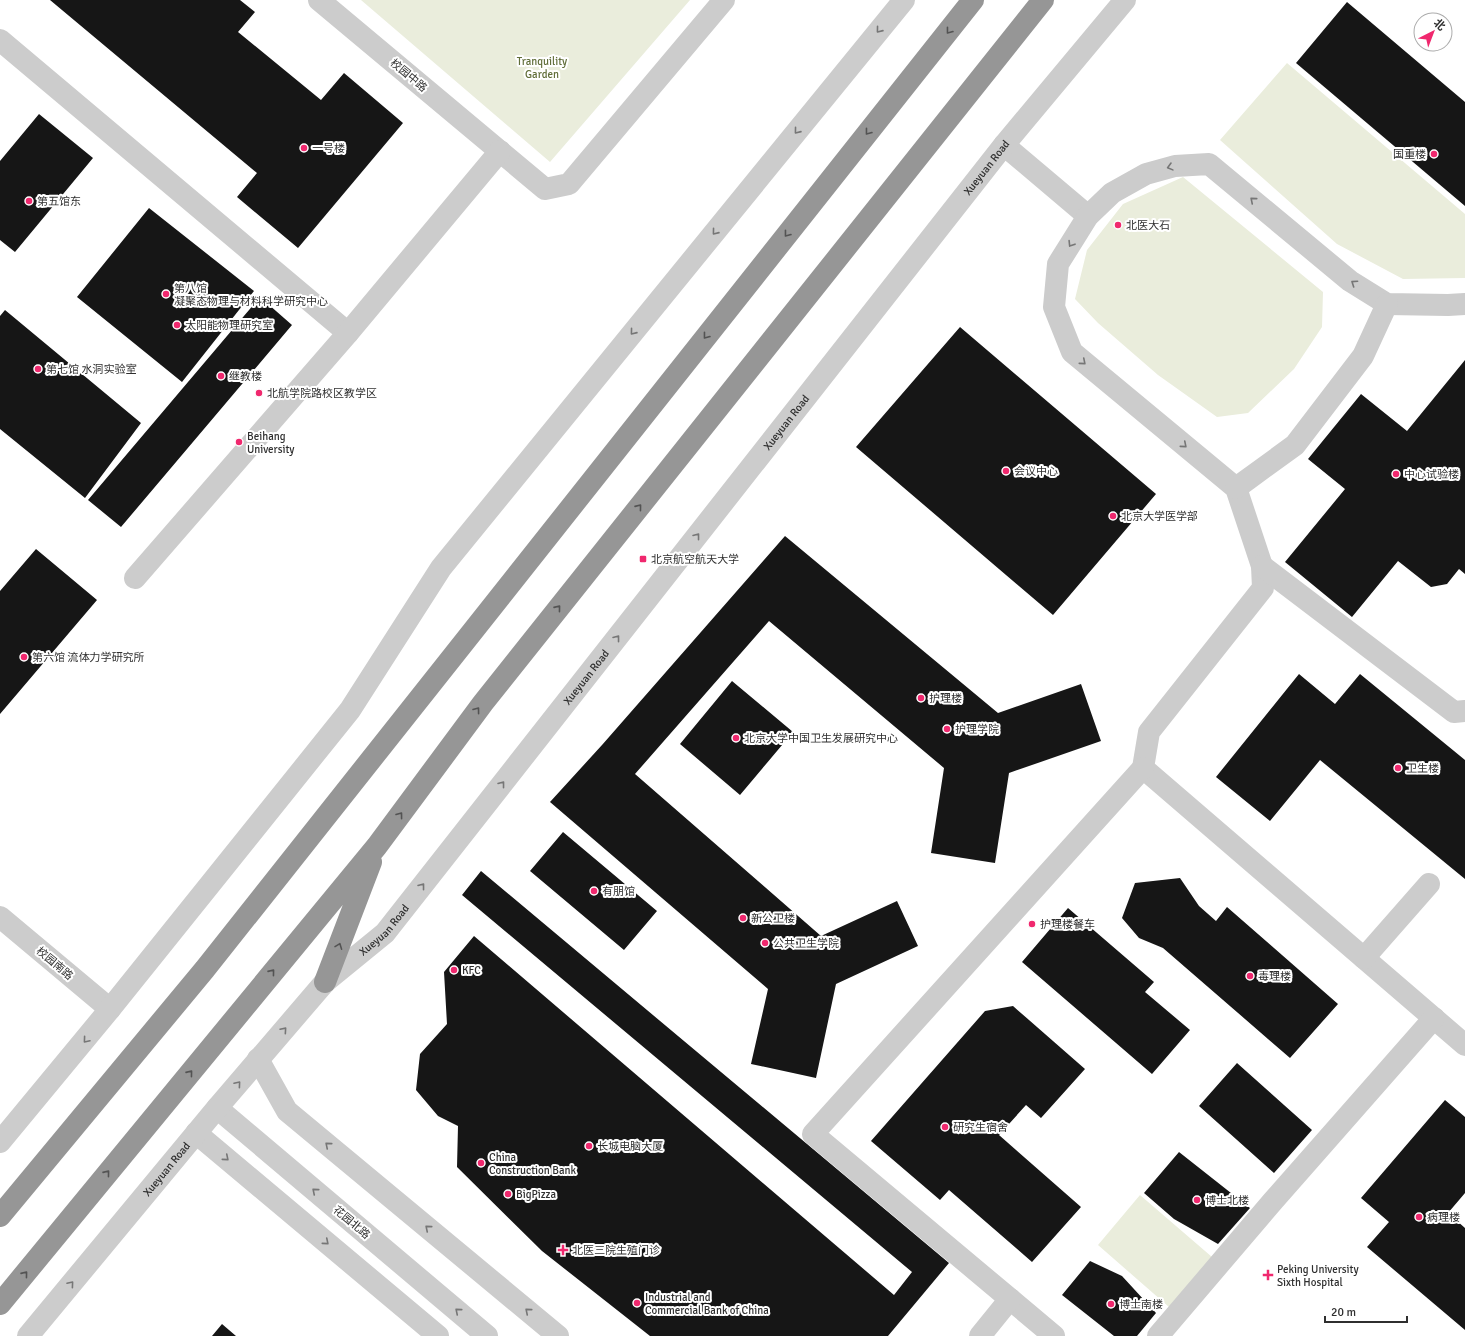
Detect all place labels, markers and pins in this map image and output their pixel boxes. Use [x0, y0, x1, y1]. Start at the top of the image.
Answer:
place label: 一号楼 [312, 142, 345, 155]
marker: 一号楼 [299, 143, 309, 153]
place label: 国重楼 [1393, 148, 1426, 161]
marker: 国重楼 [1429, 149, 1439, 159]
place label: 第五馆东 [37, 195, 81, 208]
marker: 第五馆东 [24, 196, 34, 206]
place label: 北医大石 [1126, 219, 1170, 232]
marker: 北医大石 [1113, 220, 1123, 230]
place label: 第八馆 凝聚态物理与材料科学研究中心 [174, 282, 328, 308]
marker: 第八馆 凝聚态物理与材料科学研究中心 [161, 289, 171, 299]
place label: 太阳能物理研究室 [185, 319, 273, 332]
marker: 太阳能物理研究室 [172, 320, 182, 330]
place label: 第七馆 水洞实验室 [46, 363, 136, 376]
marker: 第七馆 水洞实验室 [33, 364, 43, 374]
place label: 继教楼 [229, 370, 262, 383]
marker: 继教楼 [216, 371, 226, 381]
place label: 北航学院路校区教学区 [267, 387, 377, 400]
marker: 北航学院路校区教学区 [254, 388, 264, 398]
place label: Beihang University [247, 430, 295, 456]
marker: Beihang University [234, 437, 244, 447]
place label: 会议中心 [1014, 465, 1058, 478]
marker: 会议中心 [1001, 466, 1011, 476]
place label: 中心试验楼 [1404, 468, 1459, 481]
marker: 中心试验楼 [1391, 469, 1401, 479]
place label: 北京大学医学部 [1121, 510, 1198, 523]
marker: 北京大学医学部 [1108, 511, 1118, 521]
place label: 北京航空航天大学 [651, 553, 739, 566]
marker: 北京航空航天大学 [638, 554, 648, 564]
place label: 第六馆 流体力学研究所 [32, 651, 144, 664]
marker: 第六馆 流体力学研究所 [19, 652, 29, 662]
place label: 护理楼 [929, 692, 962, 705]
marker: 护理楼 [916, 693, 926, 703]
place label: 护理学院 [955, 723, 999, 736]
marker: 护理学院 [942, 724, 952, 734]
place label: 北京大学中国卫生发展研究中心 [744, 732, 898, 745]
marker: 北京大学中国卫生发展研究中心 [731, 733, 741, 743]
place label: 卫生楼 [1406, 762, 1439, 775]
marker: 卫生楼 [1393, 763, 1403, 773]
place label: 有朋馆 [602, 885, 635, 898]
marker: 有朋馆 [589, 886, 599, 896]
place label: 新公卫楼 [751, 912, 795, 925]
marker: 新公卫楼 [738, 913, 748, 923]
place label: 护理楼餐车 [1040, 918, 1095, 931]
marker: 护理楼餐车 [1027, 919, 1037, 929]
place label: 公共卫生学院 [773, 937, 839, 950]
marker: 公共卫生学院 [760, 938, 770, 948]
place label: KFC [462, 964, 481, 977]
marker: KFC [449, 965, 459, 975]
place label: 毒理楼 [1258, 970, 1291, 983]
marker: 毒理楼 [1245, 971, 1255, 981]
place label: 研究生宿舍 [953, 1121, 1008, 1134]
marker: 研究生宿舍 [940, 1122, 950, 1132]
place label: 长城电脑大厦 [597, 1140, 663, 1153]
marker: 长城电脑大厦 [584, 1141, 594, 1151]
place label: China Construction Bank [489, 1151, 576, 1177]
marker: China Construction Bank [476, 1158, 486, 1168]
place label: BigPizza [516, 1188, 556, 1201]
marker: BigPizza [503, 1189, 513, 1199]
place label: 博士北楼 [1205, 1194, 1249, 1207]
marker: 博士北楼 [1192, 1195, 1202, 1205]
place label: 病理楼 [1427, 1211, 1460, 1224]
marker: 病理楼 [1414, 1212, 1424, 1222]
marker: 北医三院生殖门诊 [557, 1244, 569, 1256]
place label: 北医三院生殖门诊 [572, 1244, 660, 1257]
place label: Peking University Sixth Hospital [1277, 1263, 1359, 1289]
marker: Peking University Sixth Hospital [1262, 1269, 1274, 1281]
place label: Industrial and Commercial Bank of China [645, 1291, 769, 1317]
marker: Industrial and Commercial Bank of China [632, 1298, 642, 1308]
place label: 博士南楼 [1119, 1298, 1163, 1311]
marker: 博士南楼 [1106, 1299, 1116, 1309]

